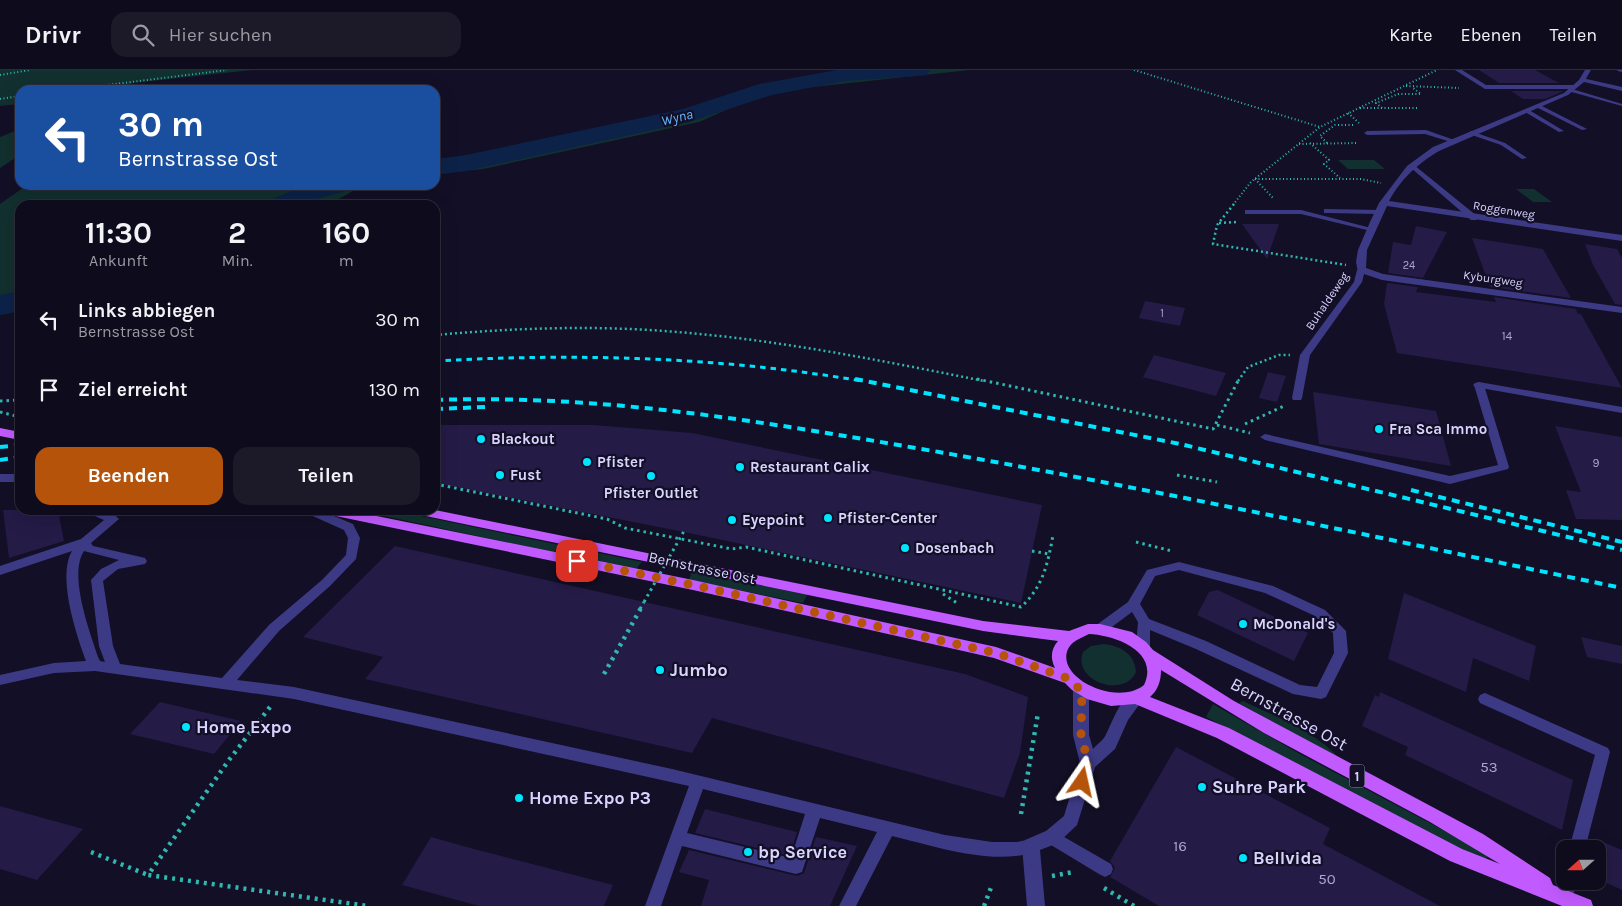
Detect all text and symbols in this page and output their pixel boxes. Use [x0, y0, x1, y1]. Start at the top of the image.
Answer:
search box [111, 12, 461, 57]
text: Drivr [25, 21, 81, 49]
icon: search [129, 21, 157, 49]
text: Hier suchen [169, 24, 272, 46]
text: Karte [1389, 24, 1433, 46]
text: Ebenen [1461, 24, 1522, 46]
text: Teilen [1550, 24, 1597, 46]
text: 30 m [118, 104, 204, 145]
icon: left [35, 105, 100, 170]
water label: Wyna [660, 106, 695, 129]
text: Bernstrasse Ost [118, 146, 278, 172]
street label: Roggenweg [1472, 198, 1536, 222]
text: 11:30 [85, 215, 152, 251]
text: 2 [228, 215, 246, 251]
text: 160 [322, 215, 370, 251]
text: Ankunft [89, 251, 148, 270]
text: Min. [222, 251, 253, 270]
text: m [339, 251, 354, 270]
house number: 24 [1403, 259, 1415, 272]
street label: Kyburgweg [1462, 268, 1524, 290]
street label: Buhaldeweg [1303, 269, 1352, 333]
text: Links abbiegen [78, 300, 215, 322]
icon: left [35, 306, 63, 334]
house number: 1 [1160, 307, 1164, 320]
text: 30 m [375, 309, 420, 331]
text: Bernstrasse Ost [78, 322, 194, 341]
house number: 14 [1502, 329, 1513, 343]
icon: arrive [35, 376, 63, 404]
text: Ziel erreicht [78, 379, 188, 401]
text: 130 m [369, 379, 420, 401]
place label: Fra Sca Immo [1389, 420, 1487, 438]
marker: Fra Sca Immo [1373, 423, 1385, 435]
place label: Blackout [491, 430, 555, 448]
marker: Blackout [475, 433, 487, 445]
button: Beenden [35, 447, 223, 505]
button: Teilen [233, 447, 420, 505]
place label: Pfister [597, 453, 644, 471]
marker: Pfister [581, 456, 593, 468]
house number: 9 [1593, 456, 1600, 470]
place label: Restaurant Calix [750, 458, 870, 476]
marker: Restaurant Calix [734, 461, 746, 473]
place label: Fust [510, 466, 541, 484]
marker: Fust [494, 469, 506, 481]
marker: Pfister Outlet [645, 470, 657, 482]
place label: Pfister Outlet [604, 484, 698, 502]
place label: Pfister-Center [838, 509, 937, 527]
place label: Eyepoint [742, 511, 804, 529]
marker: Pfister-Center [822, 512, 834, 524]
marker: Eyepoint [726, 514, 738, 526]
place label: Dosenbach [915, 539, 994, 557]
pin [556, 540, 598, 582]
marker: Dosenbach [899, 542, 911, 554]
icon: arrive [563, 547, 591, 575]
street label: Bernstrasse Ost [647, 548, 758, 588]
place label: McDonald's [1253, 615, 1335, 633]
marker: McDonald's [1237, 618, 1249, 630]
place label: Jumbo [670, 659, 728, 681]
marker: Jumbo [654, 664, 666, 676]
street label: Bernstrasse Ost [1226, 673, 1352, 755]
place label: Home Expo [196, 716, 292, 738]
marker: Home Expo [180, 721, 192, 733]
position arrow [1055, 755, 1107, 807]
house number: 53 [1480, 758, 1498, 776]
road number: 1 [1350, 764, 1364, 788]
place label: Suhre Park [1212, 776, 1306, 798]
marker: Suhre Park [1196, 781, 1208, 793]
place label: Home Expo P3 [529, 787, 651, 809]
marker: Home Expo P3 [513, 792, 525, 804]
house number: 16 [1173, 837, 1187, 855]
north arrow [1556, 840, 1606, 890]
map controls [1556, 840, 1606, 890]
place label: bp Service [758, 841, 847, 863]
marker: bp Service [742, 846, 754, 858]
place label: Bellvida [1253, 847, 1322, 869]
marker: Bellvida [1237, 852, 1249, 864]
house number: 50 [1318, 870, 1336, 888]

